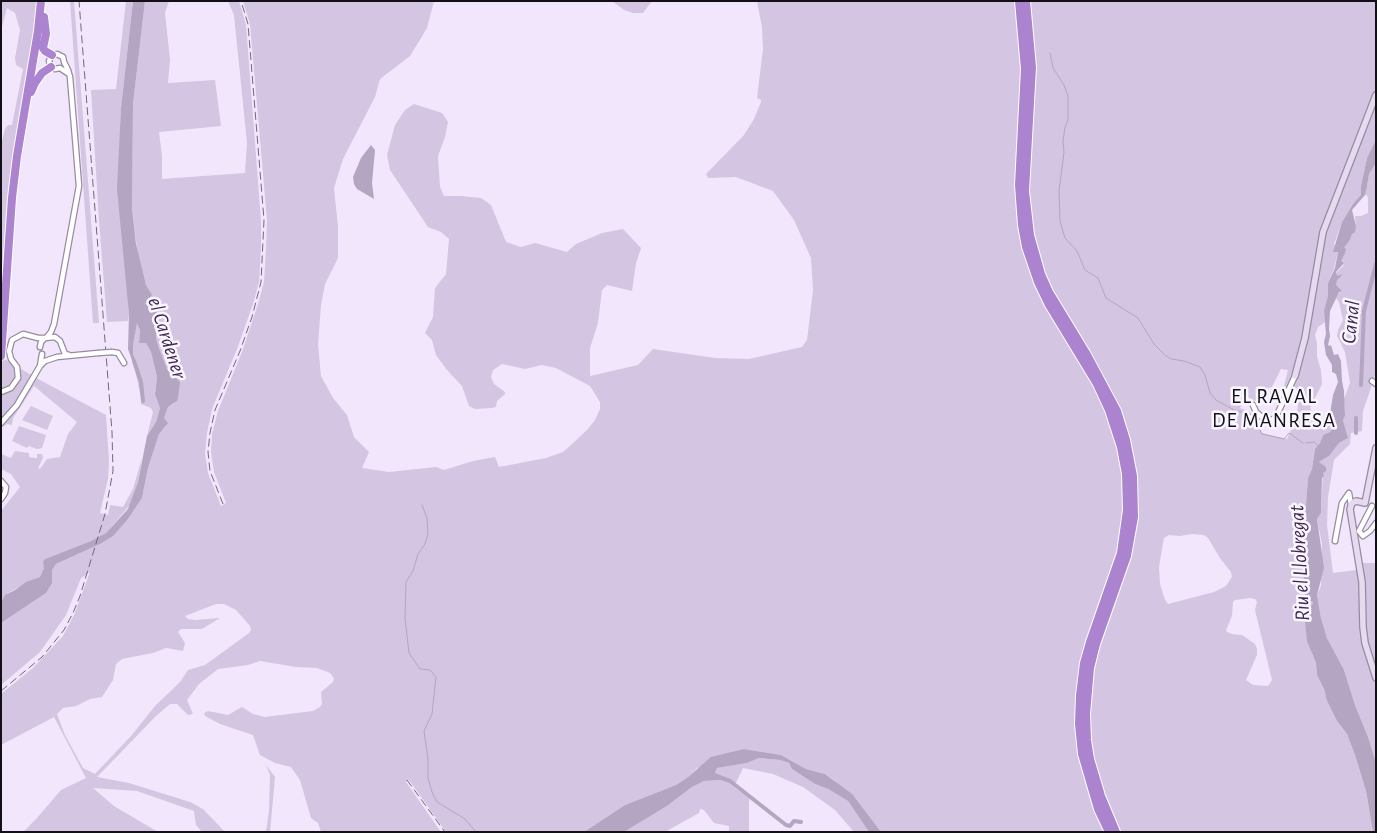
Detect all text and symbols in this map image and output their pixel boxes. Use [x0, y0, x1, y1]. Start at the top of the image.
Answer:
water label: el Cardener [142, 294, 192, 382]
water label: Canal [1336, 299, 1366, 345]
district label: EL RAVAL DE MANRESA [1211, 384, 1337, 434]
water label: Riu el Llobregat [1284, 504, 1316, 622]

